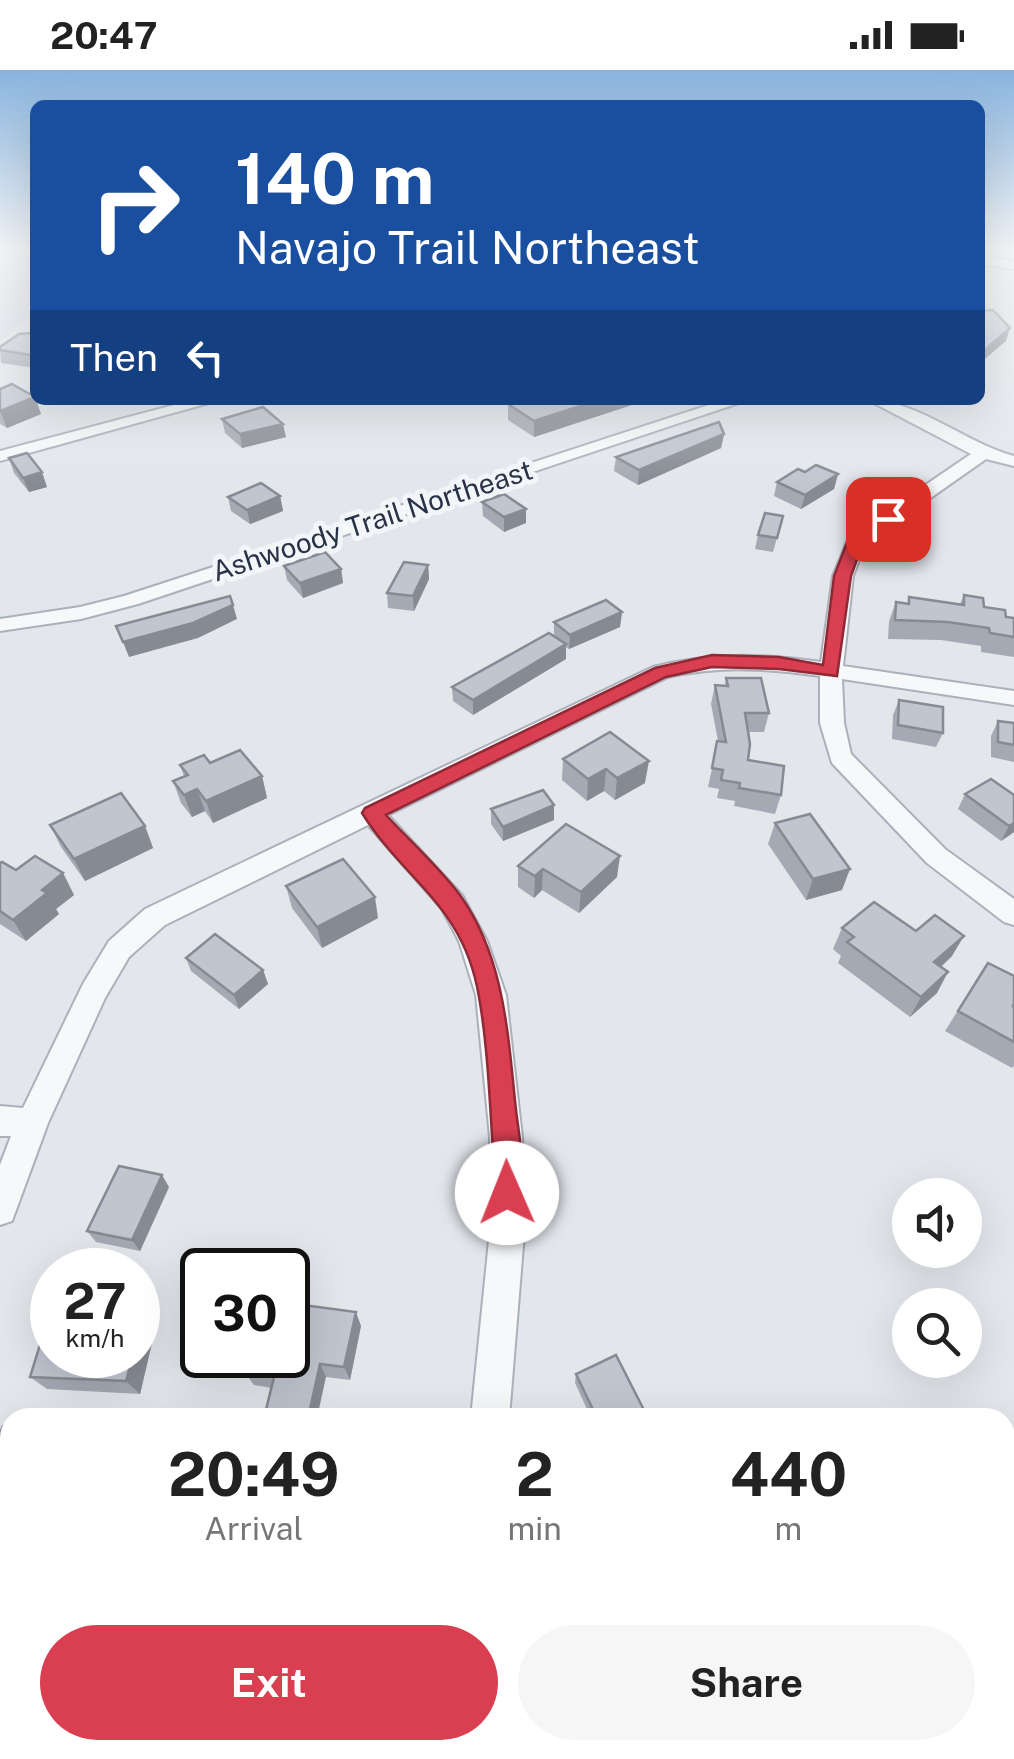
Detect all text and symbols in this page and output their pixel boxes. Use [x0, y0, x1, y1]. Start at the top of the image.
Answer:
text: 20:47 [50, 13, 157, 58]
text: 140 m [235, 137, 434, 220]
icon: right [70, 140, 200, 270]
text: Navajo Trail Northeast [235, 221, 700, 274]
icon: left [178, 330, 233, 385]
text: Then [70, 335, 158, 380]
street label: Ashwoody Trail Northeast [208, 453, 536, 587]
pin [846, 477, 931, 562]
icon: arrive [861, 492, 916, 547]
position arrow [455, 1141, 559, 1245]
map controls [892, 1178, 982, 1378]
button: sound [892, 1178, 982, 1268]
speed limit sign: 30 [180, 1248, 310, 1378]
text: 27 [63, 1271, 127, 1330]
button: search [892, 1288, 982, 1378]
text: km/h [66, 1323, 124, 1353]
text: 20:49 [168, 1439, 340, 1510]
text: 2 [516, 1439, 554, 1510]
text: 440 [730, 1439, 847, 1510]
text: Arrival [204, 1510, 303, 1547]
text: min [507, 1510, 562, 1547]
text: m [775, 1510, 802, 1547]
button: Exit [40, 1625, 498, 1740]
button: Share [518, 1625, 975, 1740]

